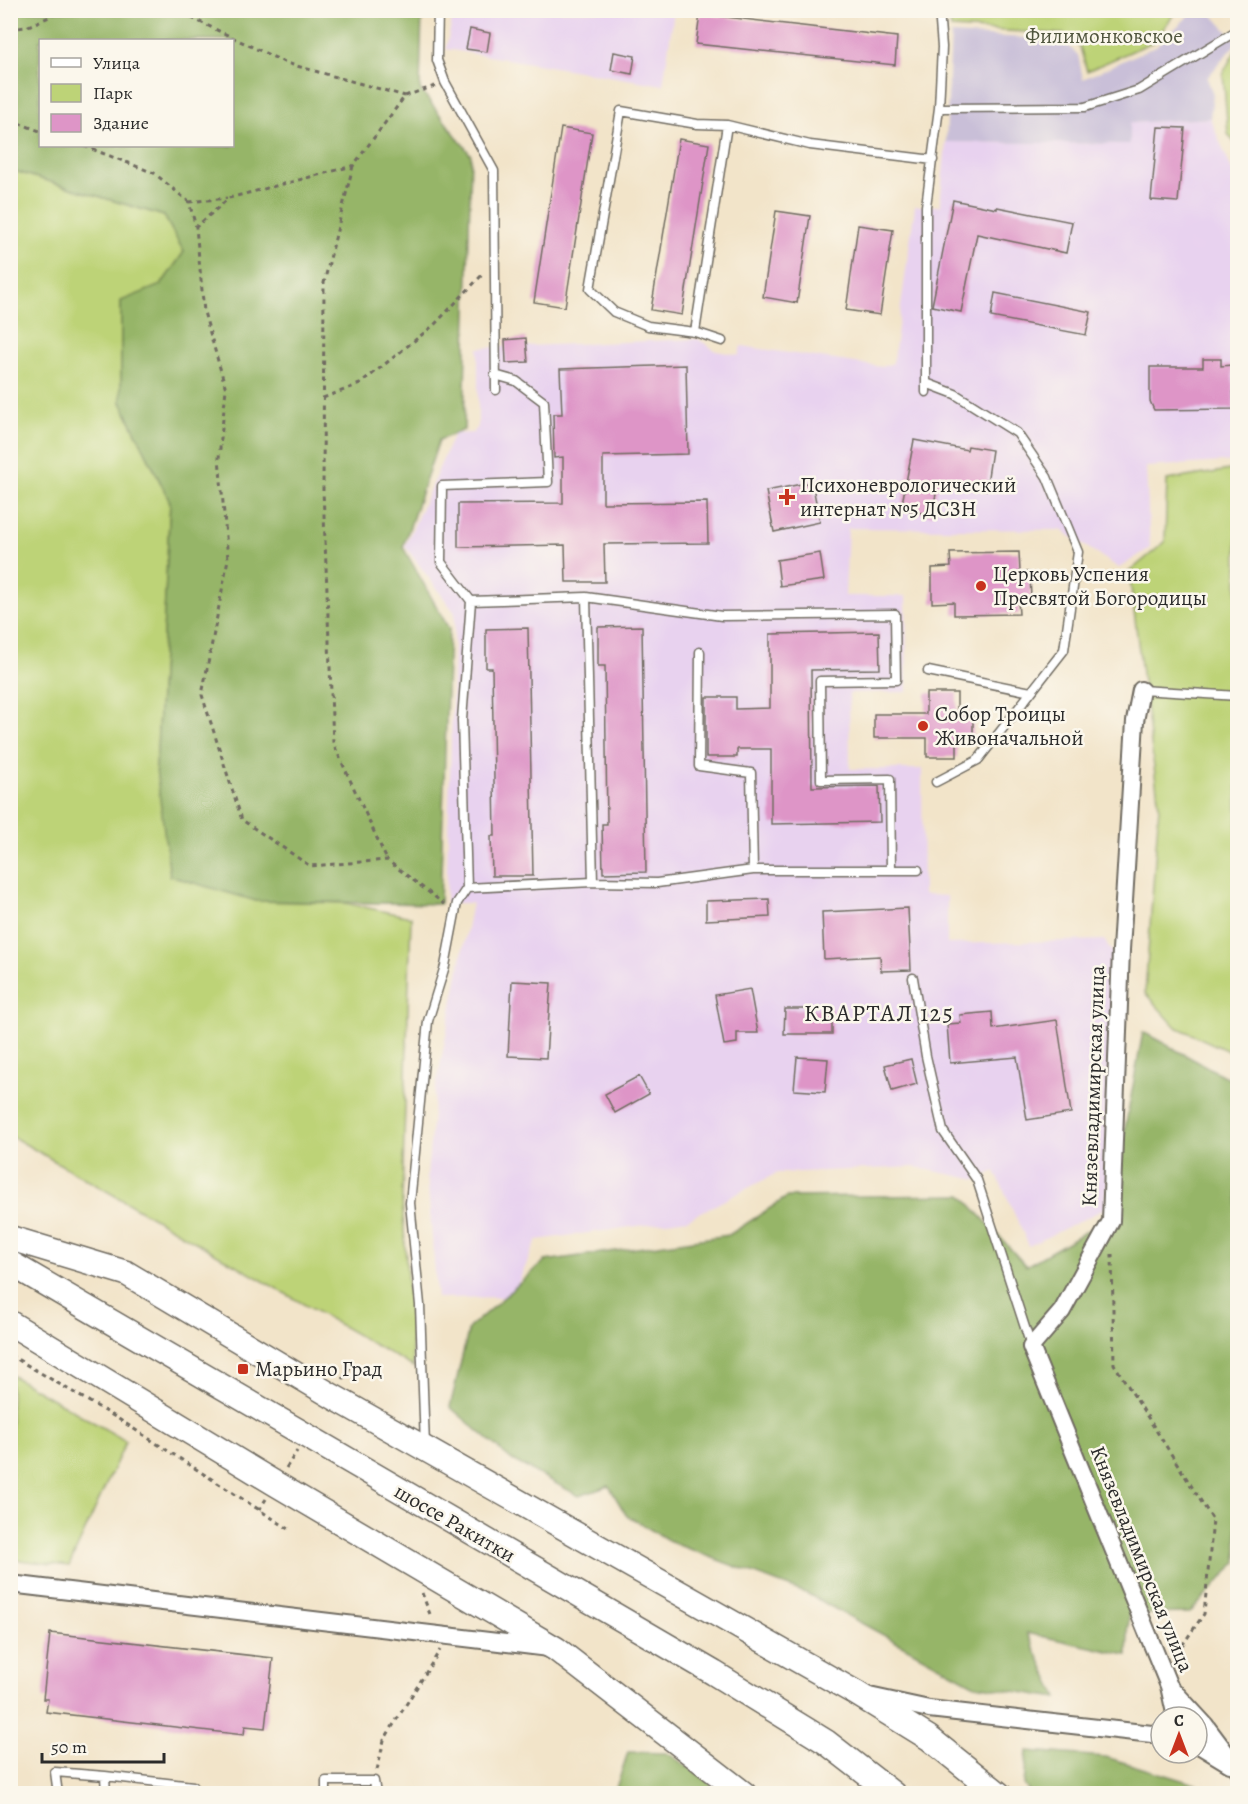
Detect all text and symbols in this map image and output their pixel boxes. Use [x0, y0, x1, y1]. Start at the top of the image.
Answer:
park label: Филимонковское [1025, 22, 1183, 50]
legend [39, 39, 234, 147]
text: Улица [93, 51, 141, 75]
text: Парк [93, 81, 133, 105]
text: Здание [93, 111, 149, 135]
place label: Психоневрологический интернат №5 ДСЗН [800, 471, 1016, 523]
marker: Психоневрологический интернат №5 ДСЗН [778, 488, 796, 506]
place label: Церковь Успения Пресвятой Богородицы [993, 560, 1207, 612]
marker: Церковь Успения Пресвятой Богородицы [974, 579, 988, 593]
place label: Собор Троицы Живоначальной [935, 700, 1084, 752]
marker: Собор Троицы Живоначальной [916, 719, 930, 733]
street label: Князевладимирская улица [1075, 964, 1111, 1207]
district label: КВАРТАЛ 125 [804, 997, 954, 1029]
place label: Марьино Град [255, 1355, 382, 1383]
marker: Марьино Град [236, 1362, 250, 1376]
street label: Князевладимирская улица [1084, 1442, 1200, 1677]
street label: шоссе Ракитки [389, 1477, 521, 1569]
north arrow [1149, 1705, 1209, 1765]
text: С [1174, 1710, 1184, 1732]
scale bar [42, 1726, 164, 1764]
text: 50 m [51, 1735, 87, 1759]

